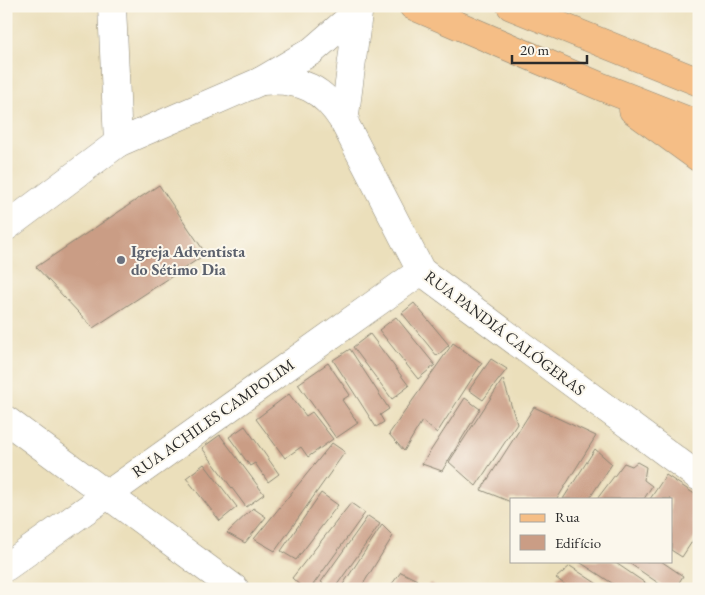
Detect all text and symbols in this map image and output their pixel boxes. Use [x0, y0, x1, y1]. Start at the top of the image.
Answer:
scale bar [512, 32, 588, 64]
text: 20 m [520, 40, 549, 59]
place label: Igreja Adventista do Sétimo Dia [131, 241, 246, 280]
marker: Igreja Adventista do Sétimo Dia [115, 254, 127, 266]
street label: RUA PANDIÁ CALÓGERAS [421, 266, 589, 400]
street label: RUA ACHILES CAMPOLIM [128, 354, 298, 482]
legend [510, 498, 672, 562]
text: Rua [555, 507, 580, 526]
text: Edifício [555, 533, 601, 552]

